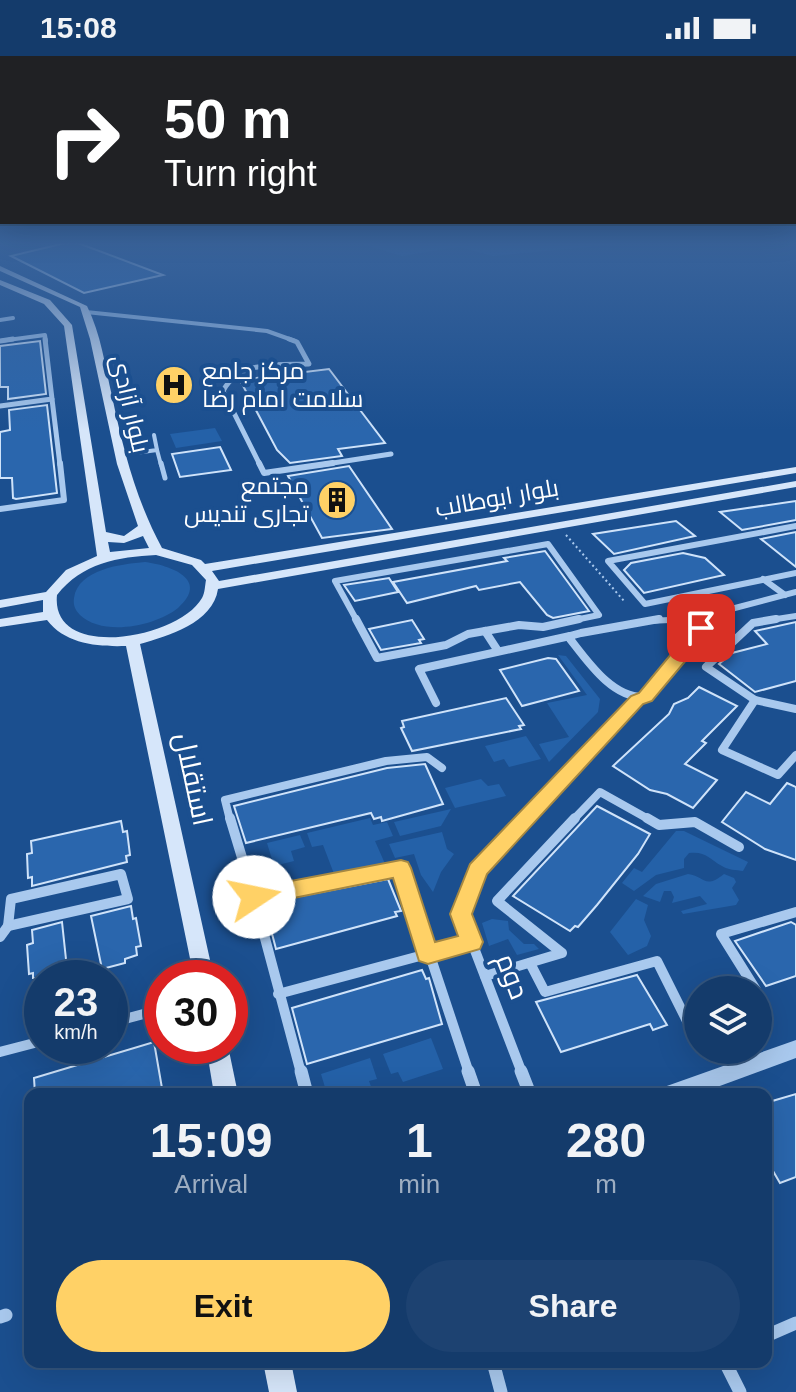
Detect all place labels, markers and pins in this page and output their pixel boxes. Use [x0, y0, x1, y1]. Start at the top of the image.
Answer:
place label: مرکز جامع سلامت امام رضا [202, 357, 363, 415]
hospital icon: مرکز جامع سلامت امام رضا [153, 364, 195, 406]
place label: مجتمع تجاری تندیس [184, 472, 310, 528]
building icon: مجتمع تجاری تندیس [316, 479, 358, 521]
pin [667, 594, 735, 662]

